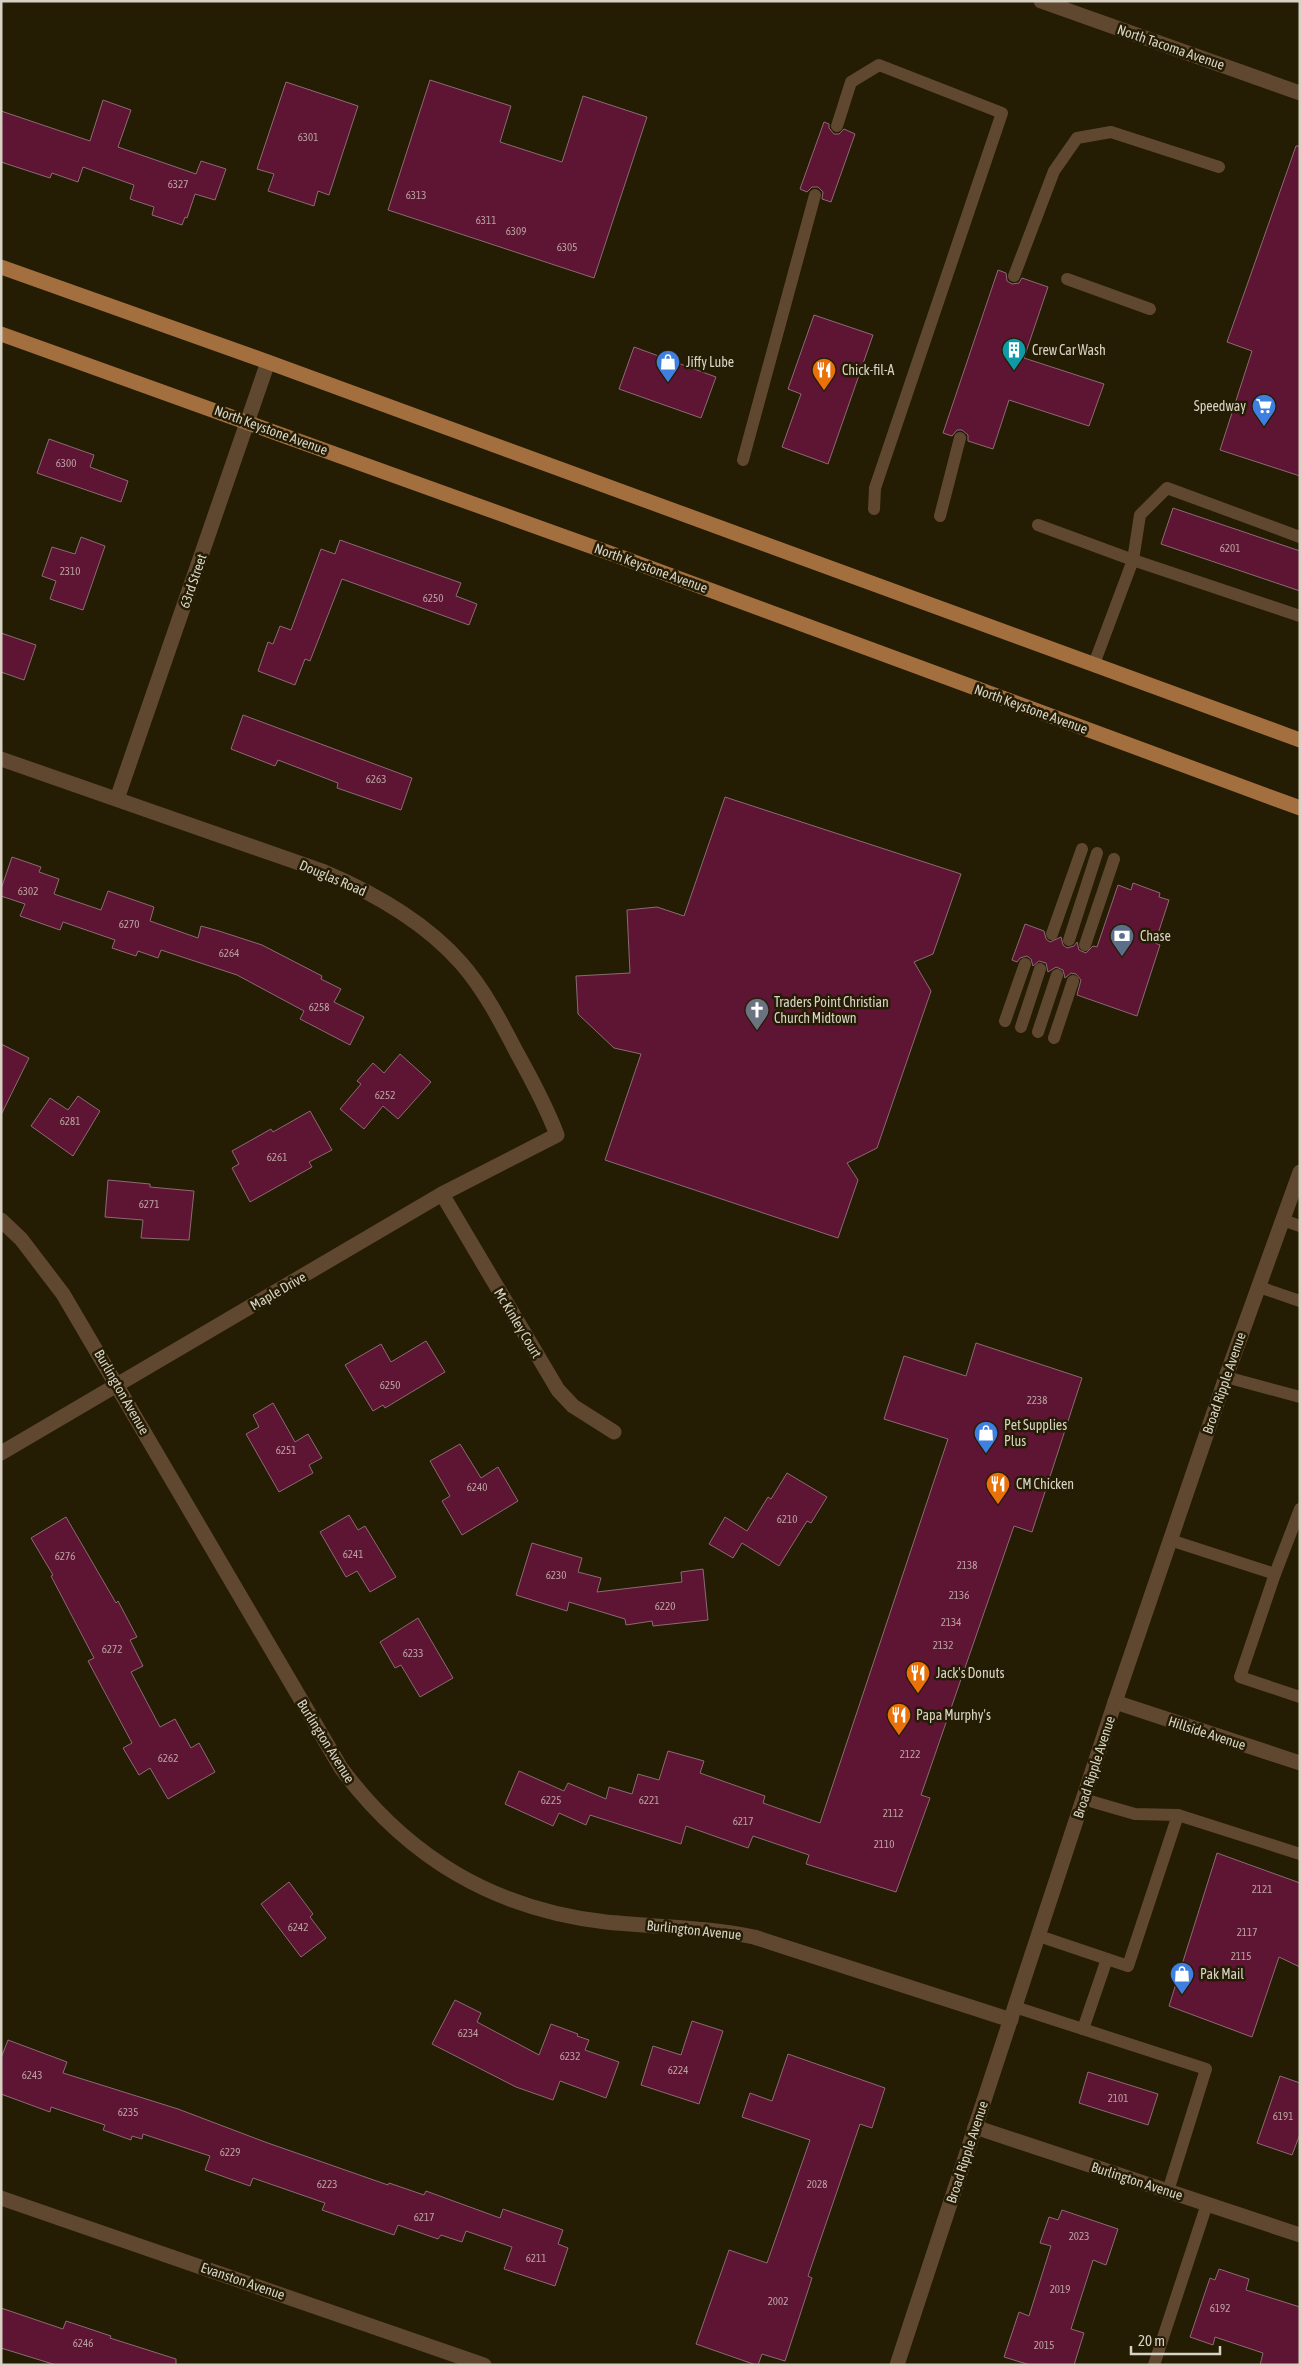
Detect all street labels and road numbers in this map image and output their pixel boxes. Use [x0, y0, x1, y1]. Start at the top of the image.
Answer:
street label: North Tacoma Avenue [1115, 21, 1227, 73]
street label: North Keystone Avenue [212, 402, 330, 458]
street label: North Keystone Avenue [592, 540, 710, 596]
street label: 63rd Street [176, 552, 210, 610]
street label: North Keystone Avenue [972, 681, 1090, 737]
street label: Douglas Road [297, 857, 369, 899]
street label: Maple Drive [247, 1269, 309, 1313]
street label: Mc Kinley Court [491, 1285, 545, 1361]
street label: Broad Ripple Avenue [1199, 1330, 1249, 1436]
street label: Burlington Avenue [91, 1347, 153, 1437]
street label: Burlington Avenue [294, 1696, 358, 1786]
street label: Hillside Avenue [1166, 1713, 1248, 1753]
street label: Broad Ripple Avenue [1070, 1714, 1118, 1820]
street label: Burlington Avenue [646, 1917, 742, 1943]
street label: Broad Ripple Avenue [943, 2099, 991, 2205]
street label: Burlington Avenue [1089, 2159, 1185, 2203]
street label: Evanston Avenue [199, 2259, 287, 2303]

